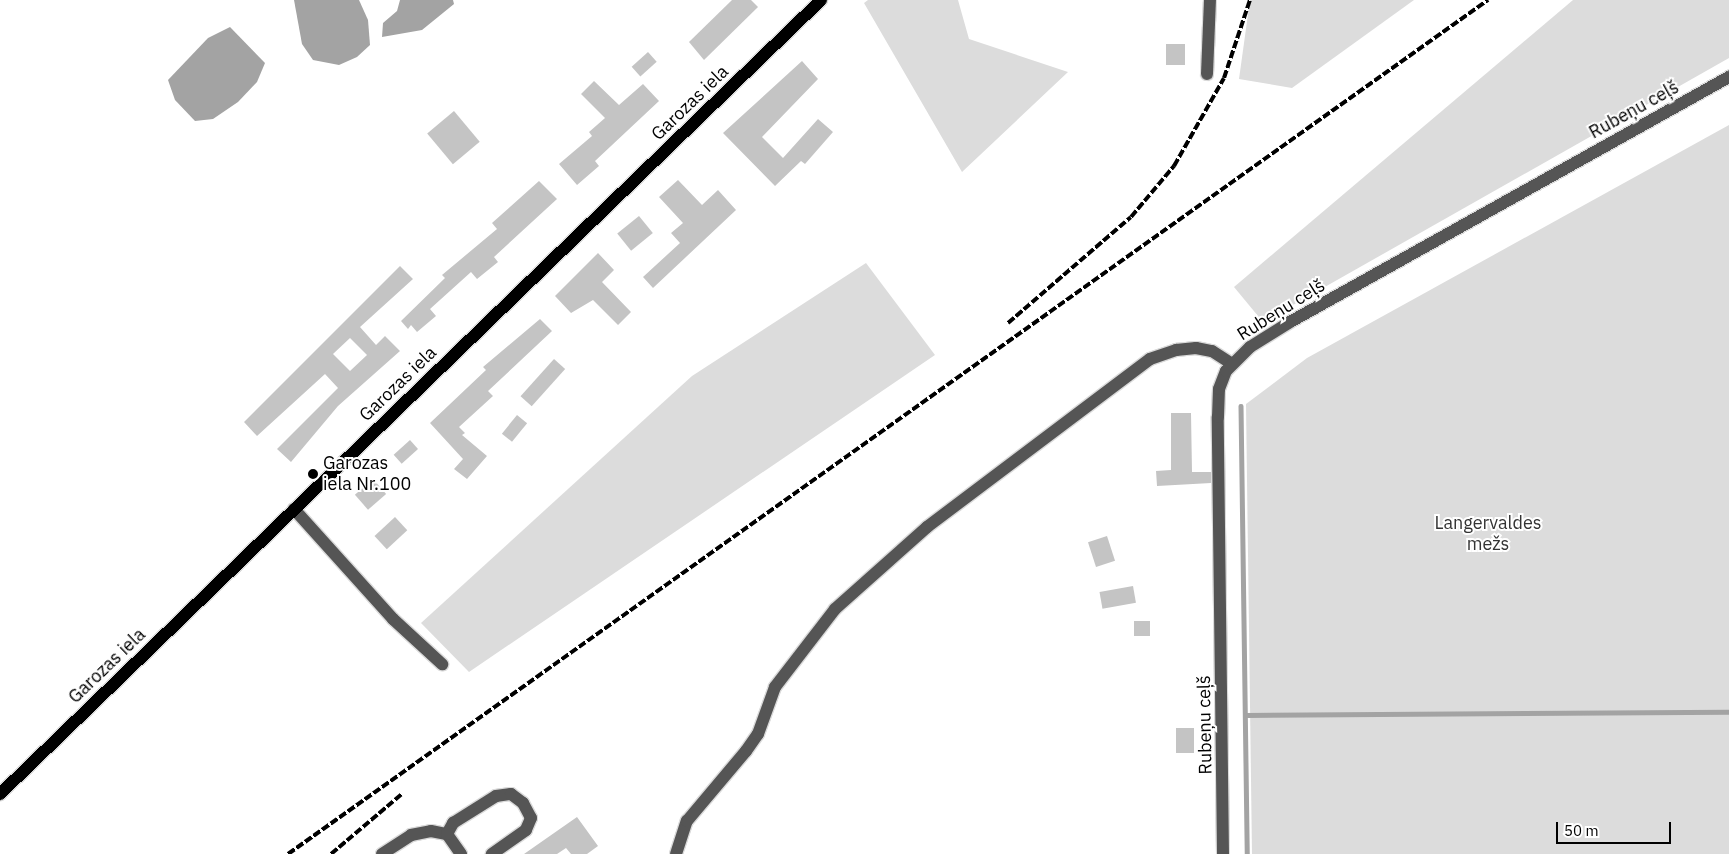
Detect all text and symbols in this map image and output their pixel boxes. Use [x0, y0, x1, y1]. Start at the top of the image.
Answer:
street label: Garozas iela [647, 61, 733, 145]
street label: Rubeņu ceļš [1585, 76, 1683, 144]
street label: Rubeņu ceļš [1233, 275, 1329, 345]
street label: Garozas iela [355, 342, 441, 426]
place label: Garozas iela Nr.100 [323, 453, 411, 496]
marker: Garozas iela Nr.100 [307, 468, 319, 480]
park label: Langervaldes mežs [1434, 513, 1542, 556]
street label: Garozas iela [64, 624, 150, 708]
street label: Rubeņu ceļš [1193, 675, 1217, 775]
scale bar [1559, 812, 1674, 844]
text: 50 m [1564, 821, 1599, 840]

